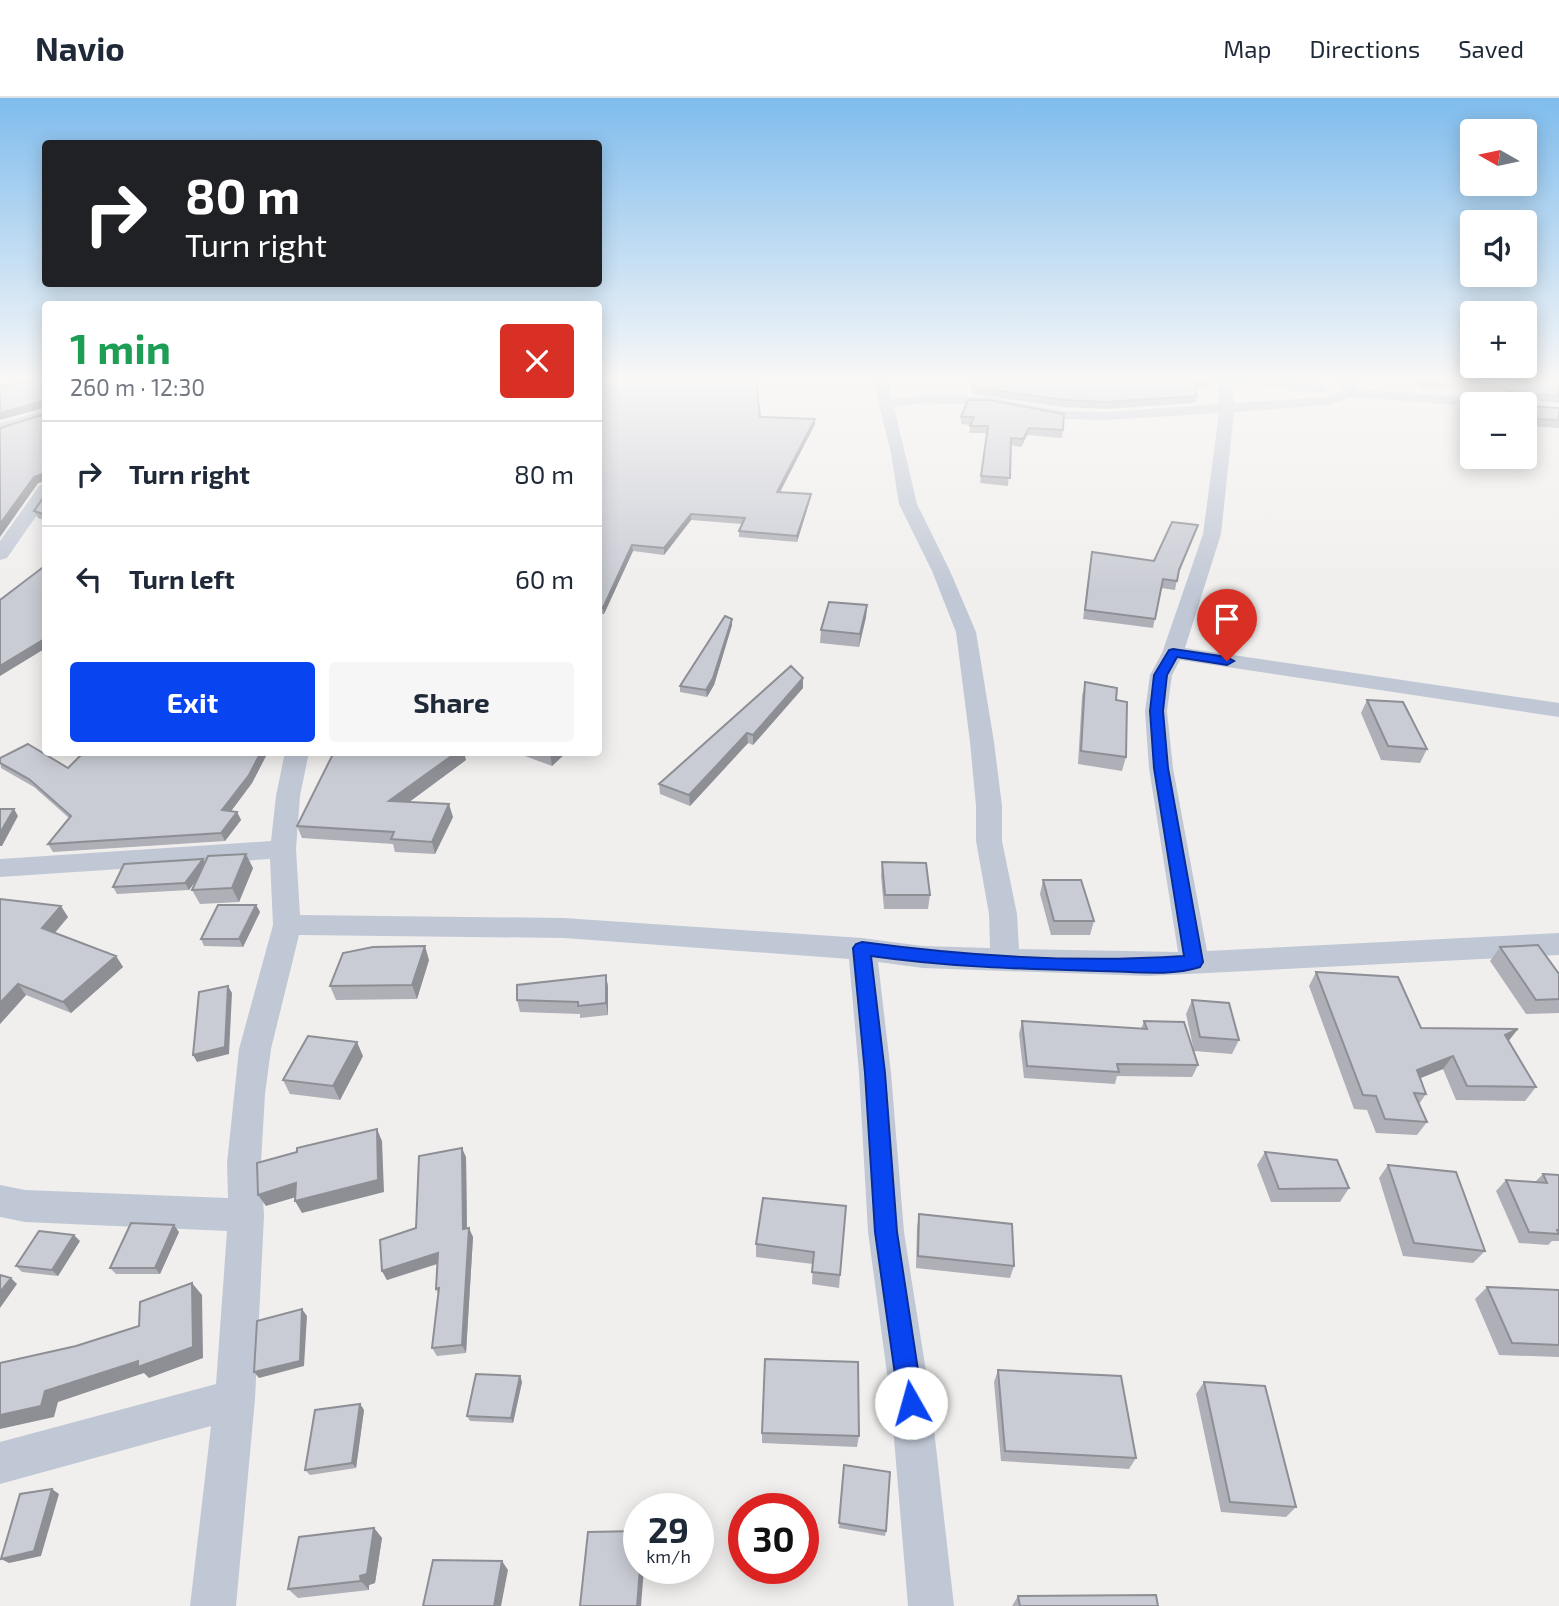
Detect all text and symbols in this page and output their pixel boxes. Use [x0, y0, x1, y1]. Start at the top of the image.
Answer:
text: Navio [35, 28, 125, 68]
text: Map [1223, 34, 1271, 63]
text: Directions [1309, 34, 1420, 63]
text: Saved [1458, 34, 1524, 63]
north arrow [1460, 119, 1536, 196]
map controls [1460, 119, 1537, 469]
text: 80 m [185, 165, 300, 224]
icon: right [70, 168, 161, 259]
button: sound [1460, 210, 1537, 287]
text: Turn right [185, 225, 327, 263]
button: + [1460, 301, 1537, 378]
text: 1 min [70, 322, 171, 372]
button: close [500, 324, 574, 398]
text: 260 m · 12:30 [70, 373, 205, 401]
button: − [1460, 392, 1537, 469]
icon: right [70, 455, 108, 493]
text: Turn right [129, 458, 250, 489]
text: 80 m [514, 458, 574, 489]
icon: left [70, 560, 108, 598]
text: Turn left [129, 563, 235, 594]
text: 60 m [515, 563, 574, 594]
pin [1197, 589, 1257, 661]
icon: arrive [1208, 600, 1246, 638]
button: Exit [70, 662, 315, 742]
button: Share [329, 662, 574, 742]
position arrow [874, 1366, 948, 1440]
speed limit sign: 30 [728, 1493, 819, 1584]
text: 29 [648, 1508, 689, 1550]
text: km/h [646, 1545, 691, 1567]

